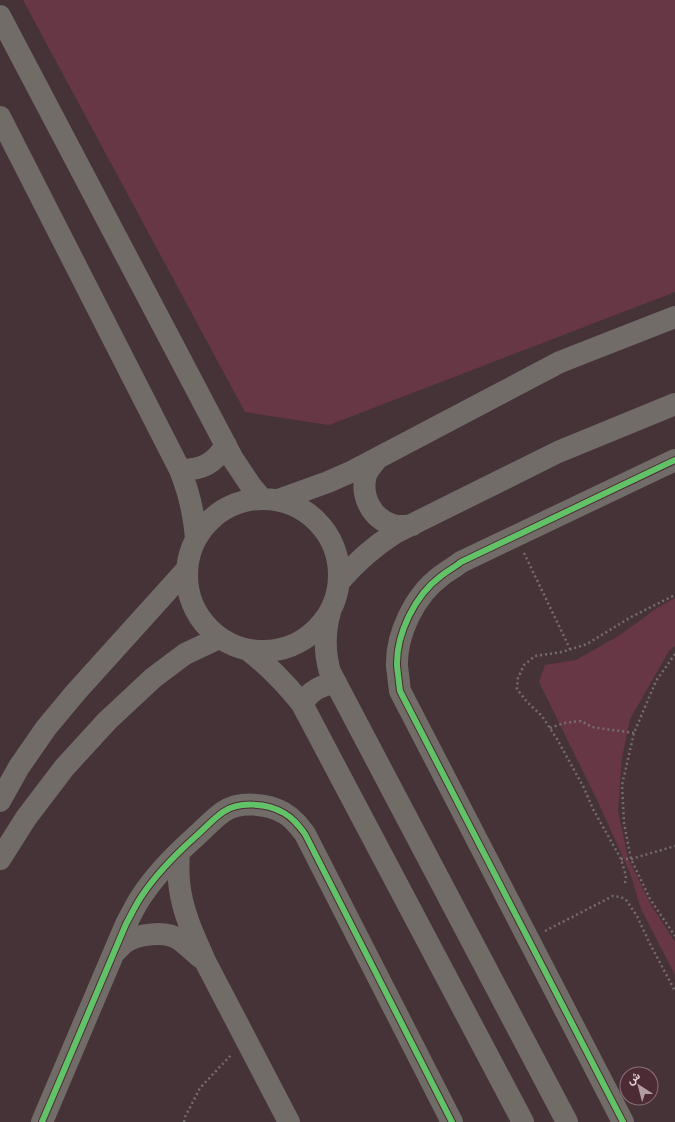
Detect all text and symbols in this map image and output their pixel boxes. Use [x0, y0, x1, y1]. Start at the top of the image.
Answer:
north arrow [619, 1066, 659, 1106]
text: ش [624, 1068, 643, 1087]

